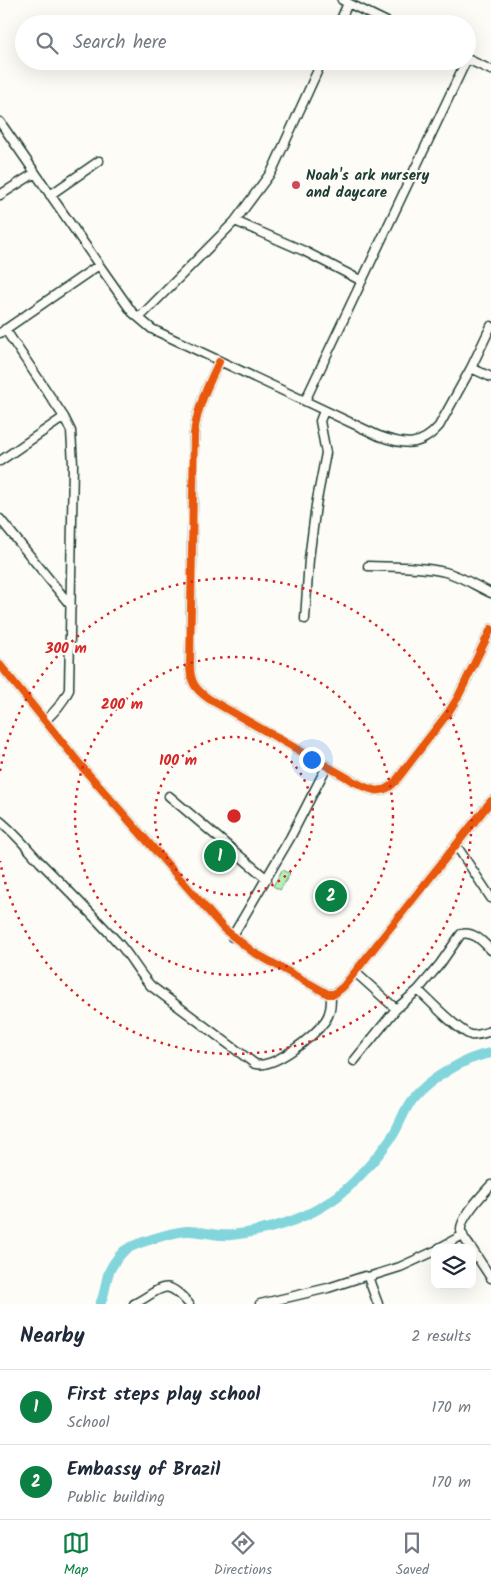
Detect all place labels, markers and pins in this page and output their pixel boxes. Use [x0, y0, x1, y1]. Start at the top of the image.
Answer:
place label: Noah's ark nursery and daycare [306, 164, 430, 205]
marker: Noah's ark nursery and daycare [290, 179, 302, 191]
centre of rings [225, 807, 243, 825]
pin: 1 [204, 837, 236, 875]
pin: 2 [315, 877, 347, 915]

